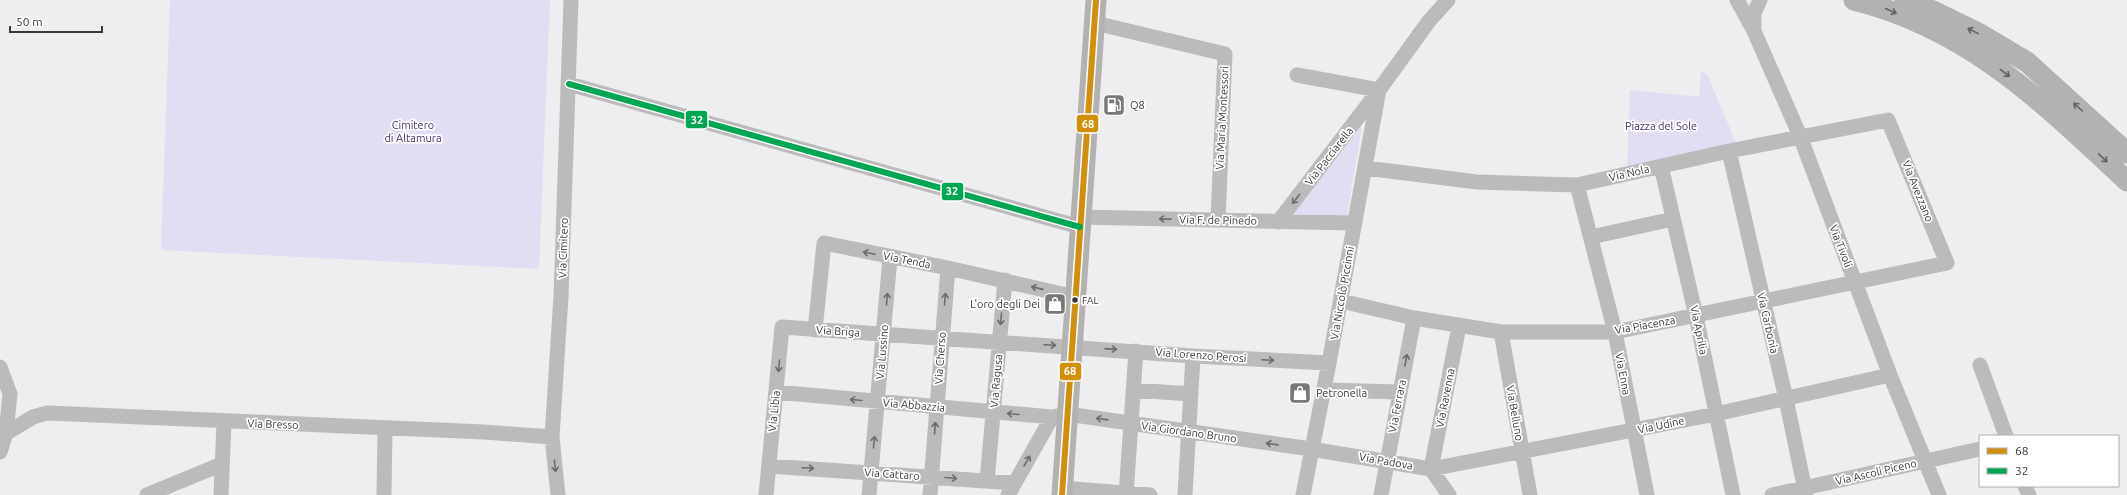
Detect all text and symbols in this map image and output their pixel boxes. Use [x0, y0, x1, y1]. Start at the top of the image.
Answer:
scale bar [10, 8, 102, 34]
one-way arrow [1884, 8, 1896, 15]
text: 50 m [16, 15, 43, 28]
one-way arrow [1968, 27, 1980, 34]
street label: Via Maria Montessori [1213, 66, 1231, 170]
one-way arrow [1999, 69, 2010, 77]
fuel station icon: Q8 [1101, 92, 1127, 118]
place label: Q8 [1130, 99, 1145, 111]
one-way arrow [2072, 103, 2083, 112]
line badge: 32 [685, 110, 708, 129]
text: 32 [691, 114, 703, 126]
line badge: 68 [1076, 114, 1099, 133]
text: 68 [1082, 118, 1094, 130]
park label: Cimitero di Altamura [384, 119, 442, 144]
park label: Piazza del Sole [1625, 120, 1697, 132]
street label: Via Pacciarella [1303, 125, 1355, 187]
one-way arrow [2098, 153, 2108, 163]
street label: Via Avezzano [1900, 159, 1936, 223]
street label: Via Nola [1608, 163, 1650, 183]
line badge: 32 [941, 182, 964, 201]
text: 32 [946, 185, 958, 197]
one-way arrow [1291, 194, 1300, 205]
street label: Via F. de Pinedo [1179, 213, 1257, 227]
one-way arrow [1159, 215, 1172, 223]
street label: Via Cimitero [556, 217, 570, 279]
street label: Via Tivoli [1827, 223, 1855, 269]
street label: Via Niccolò Piccinni [1328, 245, 1356, 341]
one-way arrow [863, 249, 876, 257]
street label: Via Tenda [882, 250, 932, 270]
one-way arrow [1031, 284, 1044, 292]
shop icon: L'oro degli Dei [1042, 291, 1068, 317]
street label: Via Carbonia [1755, 291, 1781, 355]
one-way arrow [883, 293, 890, 306]
one-way arrow [942, 293, 949, 306]
marker: FAL [1070, 295, 1080, 305]
place label: FAL [1082, 295, 1099, 306]
place label: L'oro degli Dei [970, 298, 1040, 310]
street label: Via Aprilia [1688, 304, 1710, 356]
one-way arrow [998, 312, 1005, 325]
street label: Via Piacenza [1614, 314, 1676, 336]
street label: Via Briga [816, 323, 860, 339]
street label: Via Lussino [874, 324, 890, 380]
street label: Via Cherso [932, 331, 948, 385]
one-way arrow [1043, 342, 1056, 349]
one-way arrow [1104, 346, 1117, 353]
street label: Via Lorenzo Perosi [1155, 346, 1247, 364]
street label: Via Enna [1613, 352, 1633, 396]
street label: Via Ragusa [988, 354, 1004, 408]
one-way arrow [1402, 354, 1410, 367]
one-way arrow [1261, 356, 1274, 363]
one-way arrow [775, 359, 782, 372]
line badge: 68 [1059, 362, 1082, 381]
text: 68 [1064, 365, 1076, 377]
street label: Via Ravenna [1433, 367, 1457, 429]
street label: Via Ferrara [1386, 378, 1408, 434]
shop icon: Petronella [1287, 380, 1313, 406]
street label: Via Belluno [1504, 384, 1526, 442]
place label: Petronella [1316, 387, 1367, 399]
street label: Via Libia [766, 390, 782, 432]
one-way arrow [850, 396, 863, 403]
street label: Via Abbazzia [882, 396, 946, 414]
one-way arrow [1007, 410, 1020, 417]
street label: Via Udine [1637, 414, 1685, 436]
one-way arrow [1096, 415, 1109, 423]
street label: Via Bresso [247, 417, 299, 431]
street label: Via Giordano Bruno [1141, 419, 1237, 445]
one-way arrow [932, 422, 939, 435]
legend [1979, 435, 2119, 487]
one-way arrow [870, 436, 878, 449]
one-way arrow [1266, 440, 1279, 448]
text: 68 [2015, 444, 2029, 457]
street label: Via Padova [1358, 450, 1414, 472]
one-way arrow [1023, 455, 1031, 467]
street label: Via Ascoli Piceno [1834, 457, 1918, 487]
one-way arrow [551, 459, 559, 472]
text: 32 [2015, 464, 2029, 477]
one-way arrow [801, 465, 814, 472]
street label: Via Cattaro [864, 466, 920, 482]
one-way arrow [944, 475, 957, 482]

